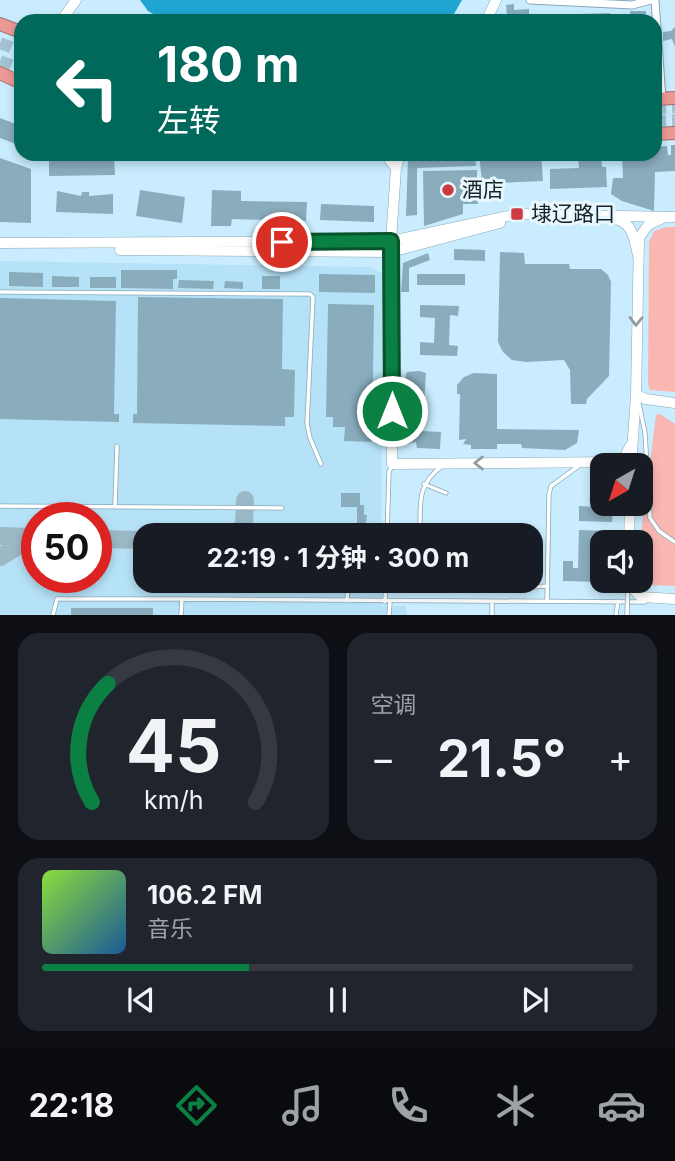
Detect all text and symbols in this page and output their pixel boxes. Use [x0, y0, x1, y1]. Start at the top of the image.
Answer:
text: 180 m [157, 35, 299, 94]
icon: left [42, 42, 133, 133]
text: 左转 [157, 101, 221, 140]
place label: 酒店 [462, 177, 504, 202]
marker: 酒店 [440, 182, 456, 198]
place label: 埭辽路口 [531, 201, 615, 226]
marker: 埭辽路口 [509, 206, 525, 222]
pin [252, 212, 312, 272]
icon: arrive [263, 223, 301, 261]
one-way arrow [628, 316, 644, 326]
position arrow [355, 374, 429, 448]
north arrow [590, 453, 653, 516]
map controls [590, 453, 653, 593]
one-way arrow [473, 455, 484, 471]
speed limit sign: 50 [21, 502, 112, 593]
button: sound [590, 530, 653, 593]
text: 22:19 · 1 分钟 · 300 m [207, 542, 469, 573]
text: 空调 [371, 691, 417, 719]
text: 45 [125, 702, 221, 791]
text: 21.5° [437, 727, 566, 790]
text: − [371, 735, 396, 781]
text: + [608, 735, 633, 781]
text: km/h [144, 785, 203, 815]
text: 106.2 FM [147, 879, 263, 910]
text: 音乐 [147, 915, 193, 943]
icon: previous [122, 981, 160, 1019]
icon: pause [319, 981, 357, 1019]
icon: next [516, 981, 554, 1019]
icon: directions [172, 1081, 221, 1130]
icon: music [278, 1081, 327, 1130]
icon: phone [384, 1081, 433, 1130]
icon: climate [491, 1081, 540, 1130]
icon: car [597, 1081, 646, 1130]
text: 22:18 [29, 1086, 114, 1125]

